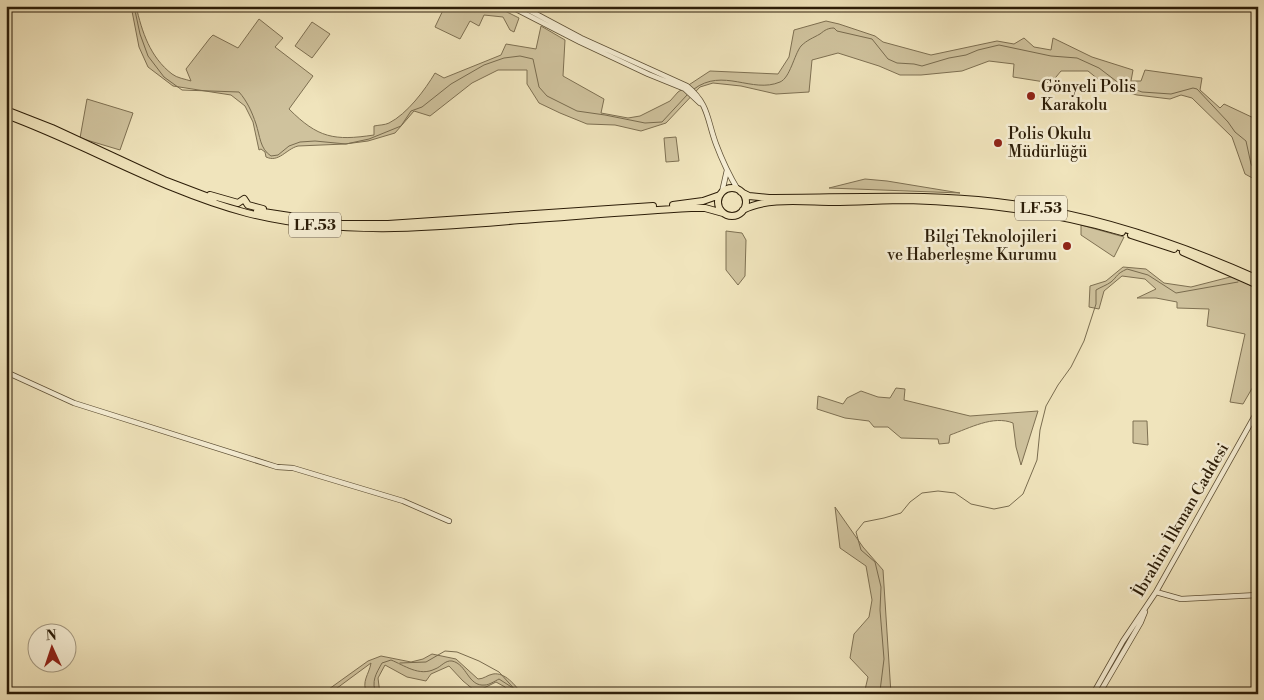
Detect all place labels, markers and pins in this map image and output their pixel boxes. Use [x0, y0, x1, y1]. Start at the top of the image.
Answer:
place label: Gönyeli Polis Karakolu [1041, 77, 1136, 115]
marker: Gönyeli Polis Karakolu [1025, 90, 1037, 102]
place label: Polis Okulu Müdürlüğü [1008, 124, 1092, 162]
marker: Polis Okulu Müdürlüğü [992, 137, 1004, 149]
place label: Bilgi Teknolojileri ve Haberleşme Kurumu [886, 227, 1057, 265]
marker: Bilgi Teknolojileri ve Haberleşme Kurumu [1061, 240, 1073, 252]

